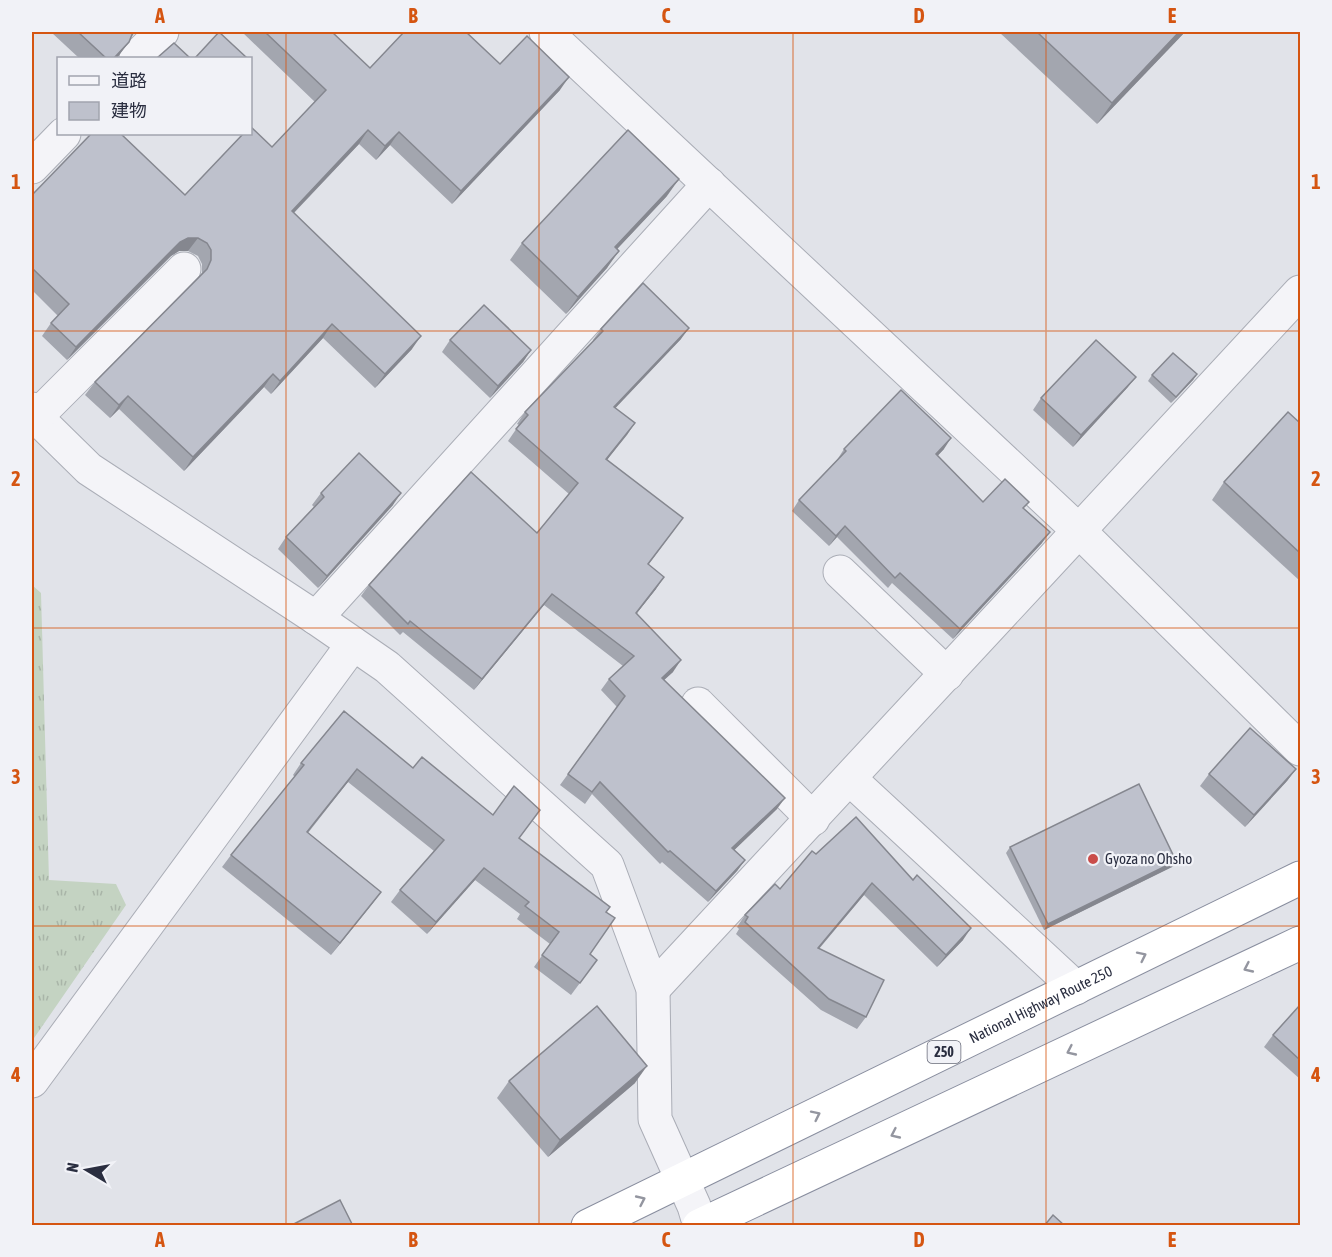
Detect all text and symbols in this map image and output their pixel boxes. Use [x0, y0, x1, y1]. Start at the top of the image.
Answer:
text: A [154, 4, 165, 27]
text: B [408, 4, 418, 27]
text: C [662, 4, 671, 27]
text: D [913, 4, 925, 27]
text: E [1168, 4, 1177, 27]
legend [57, 57, 252, 135]
text: 道路 [111, 70, 147, 91]
text: 建物 [111, 100, 147, 121]
text: 1 [11, 170, 21, 193]
text: 1 [1311, 170, 1321, 193]
text: 2 [11, 467, 21, 490]
text: 2 [1311, 467, 1321, 490]
text: 3 [11, 765, 21, 788]
text: 3 [1311, 765, 1321, 788]
place label: Gyoza no Ohsho [1105, 850, 1192, 867]
marker: Gyoza no Ohsho [1086, 852, 1100, 866]
one-way arrow [1136, 951, 1147, 963]
one-way arrow [1243, 961, 1254, 973]
street label: National Highway Route 250 [966, 962, 1115, 1046]
road number: 250 [928, 1041, 960, 1063]
one-way arrow [1067, 1043, 1078, 1055]
text: 4 [10, 1063, 21, 1086]
text: 4 [1310, 1063, 1321, 1086]
one-way arrow [810, 1111, 821, 1123]
one-way arrow [890, 1126, 901, 1138]
north arrow [57, 1140, 117, 1200]
text: N [63, 1161, 82, 1174]
one-way arrow [634, 1196, 645, 1208]
text: A [154, 1228, 165, 1251]
text: B [408, 1228, 418, 1251]
text: C [662, 1228, 671, 1251]
text: D [913, 1228, 925, 1251]
text: E [1168, 1228, 1177, 1251]

